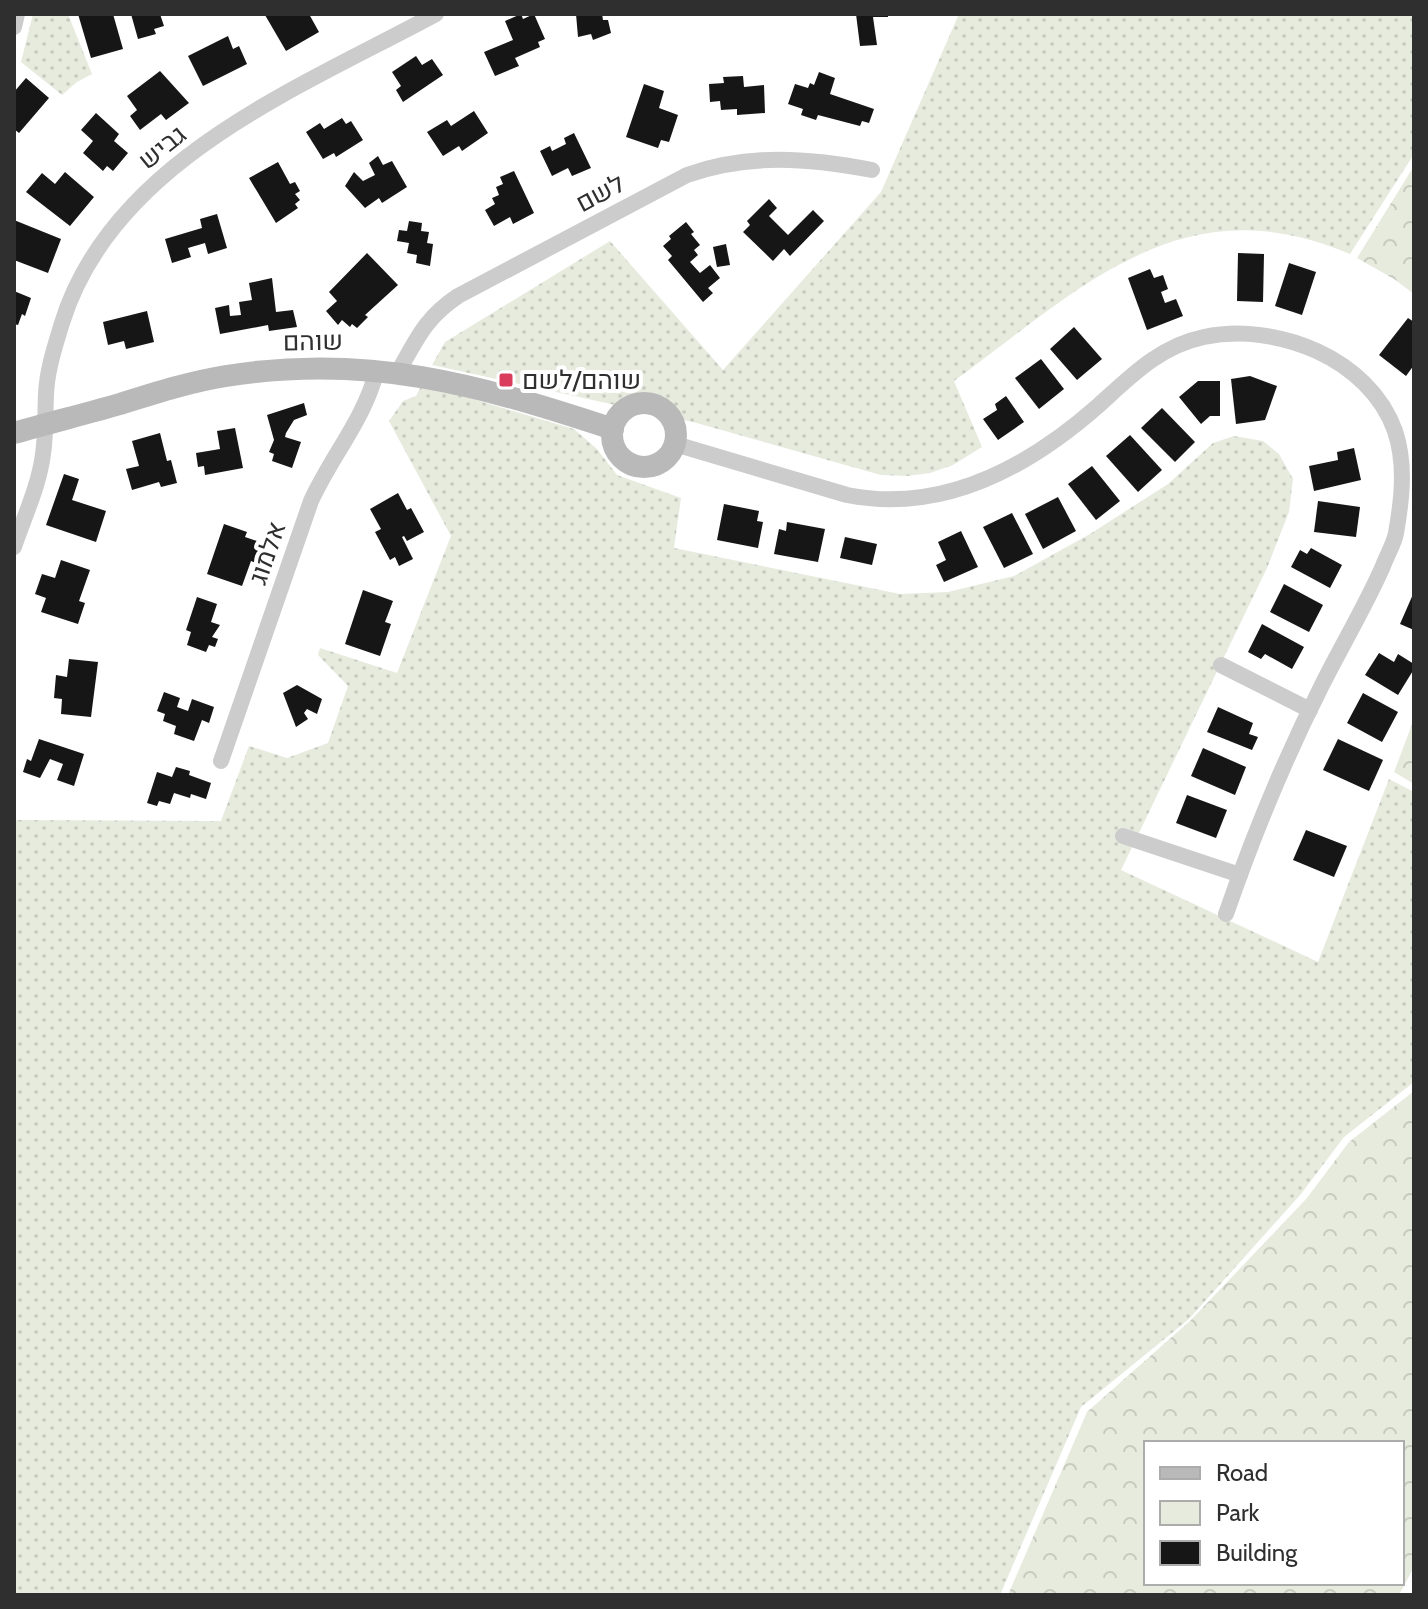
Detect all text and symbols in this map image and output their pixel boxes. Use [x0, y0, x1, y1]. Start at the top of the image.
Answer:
street label: גביש [132, 118, 192, 176]
street label: לשם [570, 167, 630, 219]
street label: שוהם [283, 324, 343, 358]
place label: שוהם/לשם [522, 364, 641, 396]
marker: שוהם/לשם [497, 371, 515, 389]
street label: אלמוג [241, 517, 293, 589]
legend [1144, 1441, 1404, 1585]
text: Road [1216, 1458, 1268, 1487]
text: Park [1216, 1498, 1259, 1527]
text: Building [1216, 1538, 1298, 1567]

